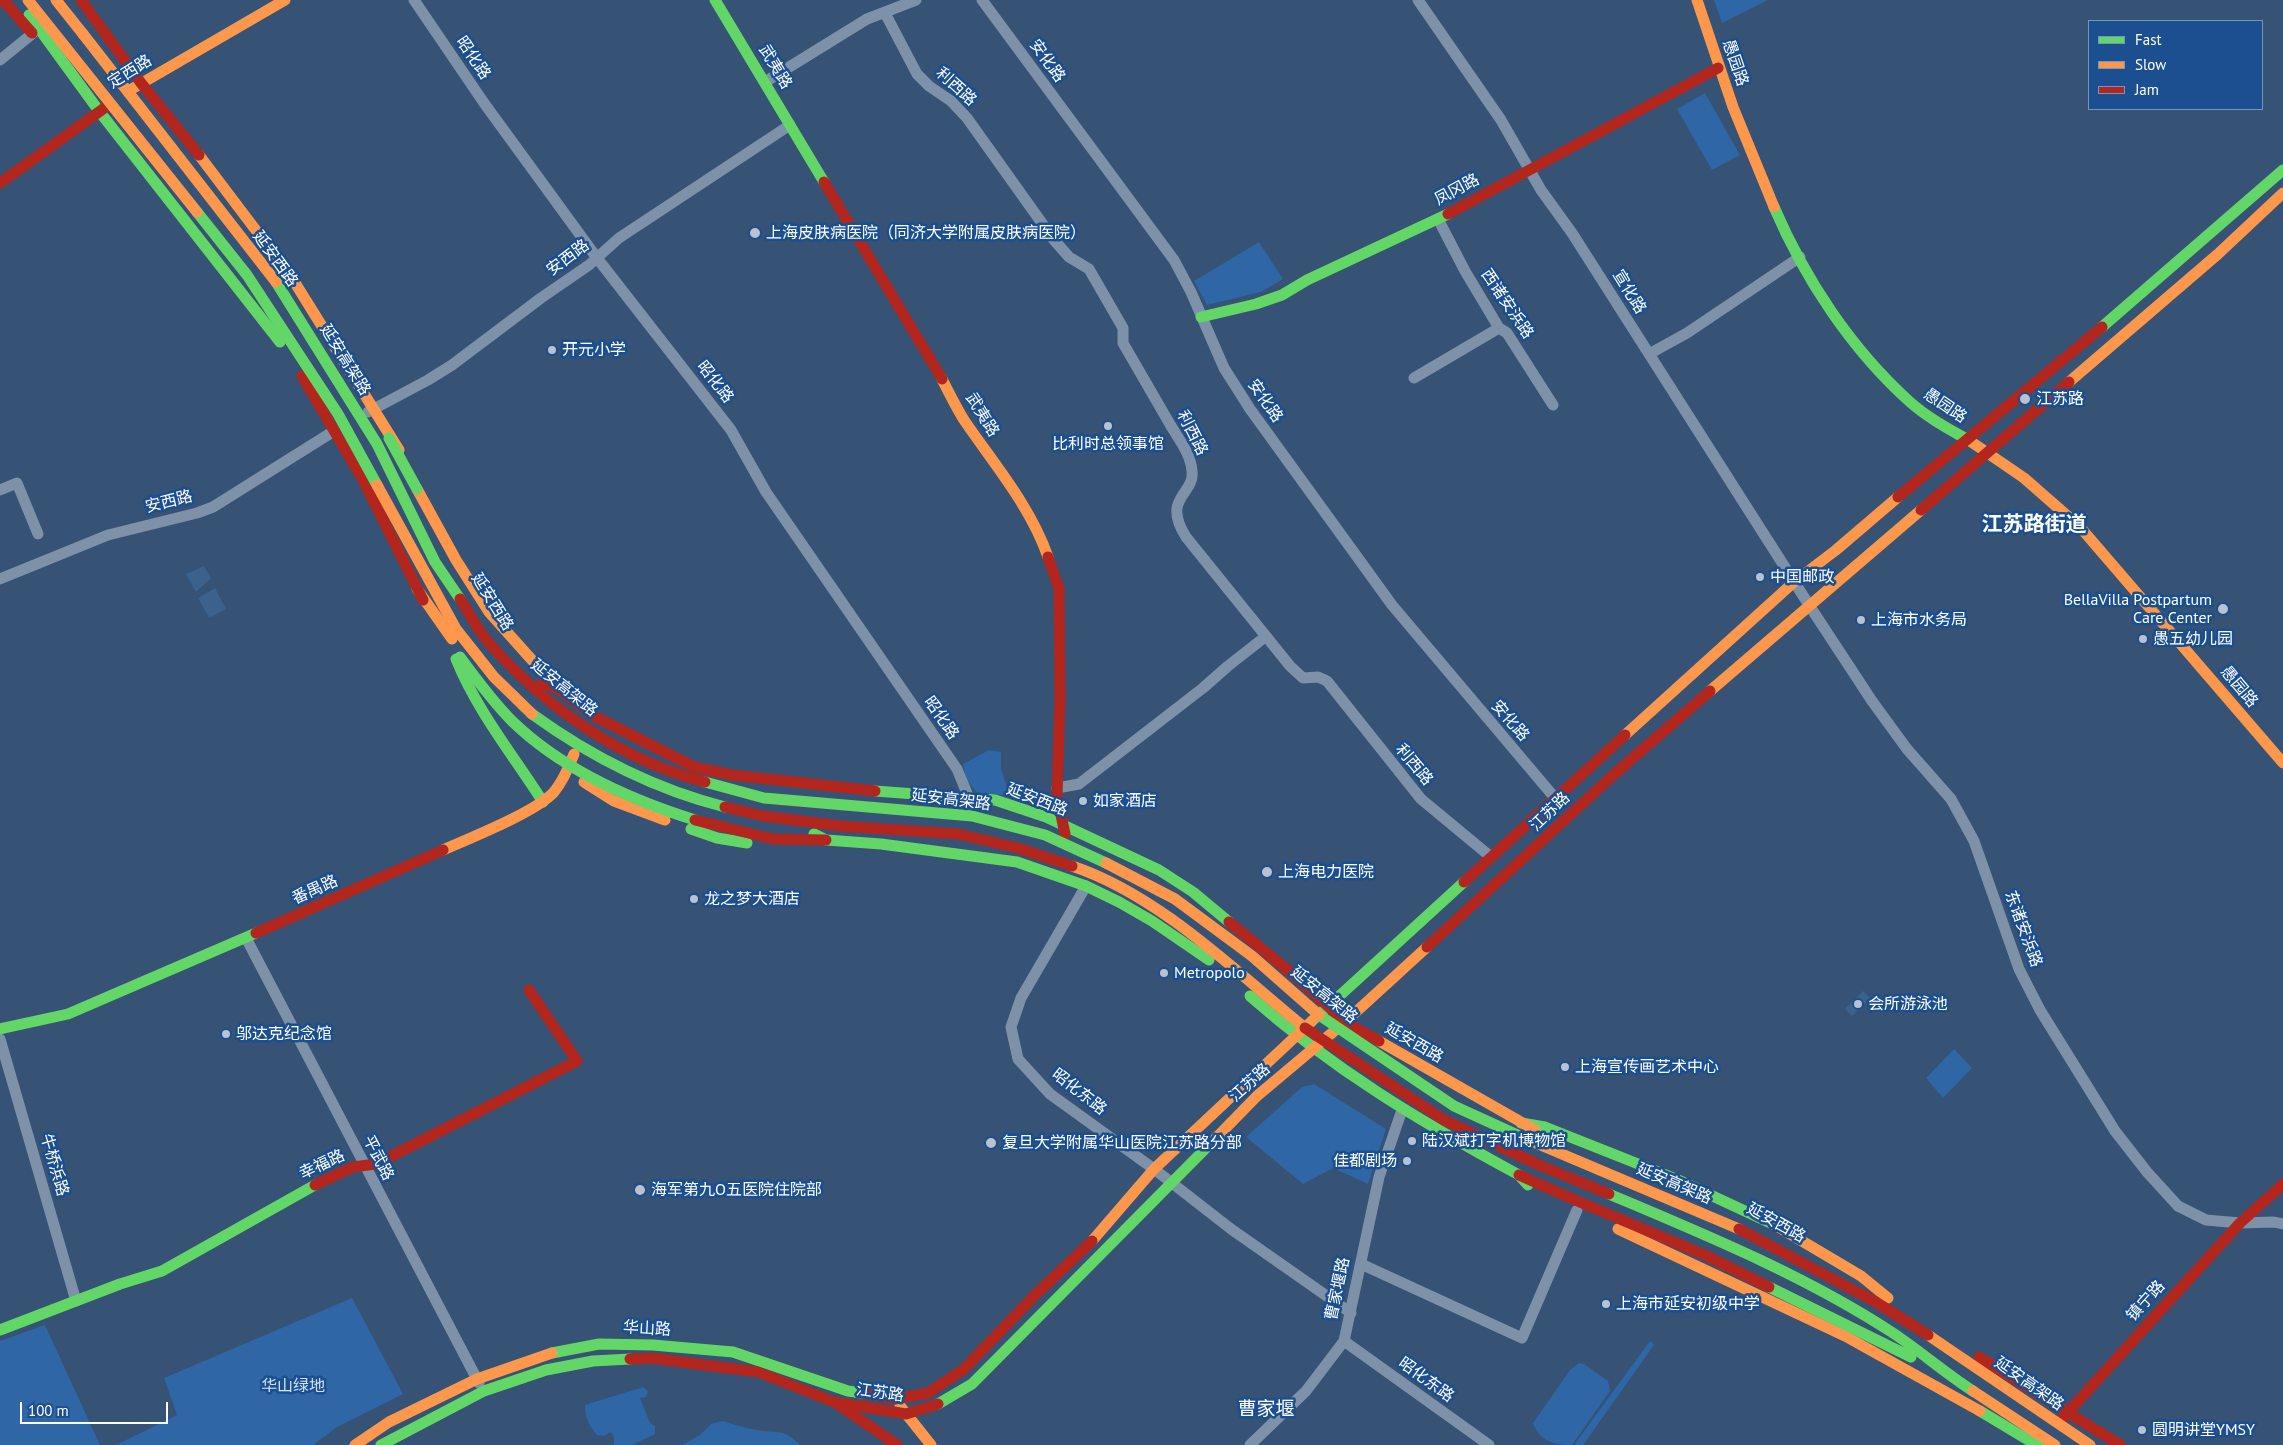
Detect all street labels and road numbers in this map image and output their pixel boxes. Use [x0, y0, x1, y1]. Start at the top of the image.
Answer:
street label: 昭化路 [452, 33, 494, 83]
street label: 安化路 [1025, 36, 1069, 86]
street label: 愚园路 [1718, 37, 1752, 89]
street label: 武夷路 [754, 41, 796, 93]
street label: 定西路 [105, 51, 155, 93]
street label: 利西路 [932, 64, 980, 110]
street label: 凤冈路 [1431, 170, 1483, 210]
street label: 延安西路 [248, 227, 302, 291]
street label: 安西路 [543, 236, 593, 280]
street label: 西诸安浜路 [1477, 265, 1537, 343]
street label: 宣化路 [1608, 267, 1650, 317]
street label: 延安高架路 [316, 321, 374, 399]
street label: 昭化路 [693, 357, 737, 407]
street label: 安化路 [1243, 376, 1287, 426]
street label: 愚园路 [1920, 385, 1970, 427]
street label: 武夷路 [961, 390, 1003, 440]
street label: 利西路 [1173, 407, 1211, 459]
street label: 安西路 [143, 487, 195, 517]
street label: 延安西路 [467, 570, 517, 634]
street label: 延安高架路 [527, 655, 601, 721]
street label: 愚园路 [2216, 662, 2262, 712]
street label: 昭化路 [919, 693, 963, 743]
street label: 安化路 [1487, 697, 1533, 745]
street label: 利西路 [1391, 740, 1437, 790]
street label: 延安西路 [1004, 780, 1070, 820]
street label: 延安高架路 [910, 786, 992, 814]
street label: 江苏路 [1526, 788, 1574, 836]
street label: 番禺路 [289, 871, 341, 909]
street label: 东诸安浜路 [2000, 888, 2046, 970]
street label: 延安高架路 [1287, 962, 1361, 1028]
street label: 延安西路 [1381, 1019, 1447, 1067]
street label: 江苏路 [1226, 1060, 1274, 1106]
street label: 昭化东路 [1048, 1065, 1110, 1119]
street label: 牛桥浜路 [36, 1132, 72, 1198]
street label: 平武路 [359, 1132, 397, 1184]
street label: 幸福路 [296, 1146, 348, 1184]
street label: 延安高架路 [1633, 1160, 1715, 1208]
street label: 延安西路 [1743, 1199, 1809, 1247]
street label: 曹家堰路 [1322, 1256, 1354, 1322]
street label: 镇宁路 [2123, 1277, 2169, 1325]
street label: 华山路 [623, 1318, 671, 1340]
street label: 昭化东路 [1394, 1353, 1458, 1407]
street label: 延安高架路 [1991, 1353, 2067, 1415]
street label: 江苏路 [855, 1380, 905, 1406]

